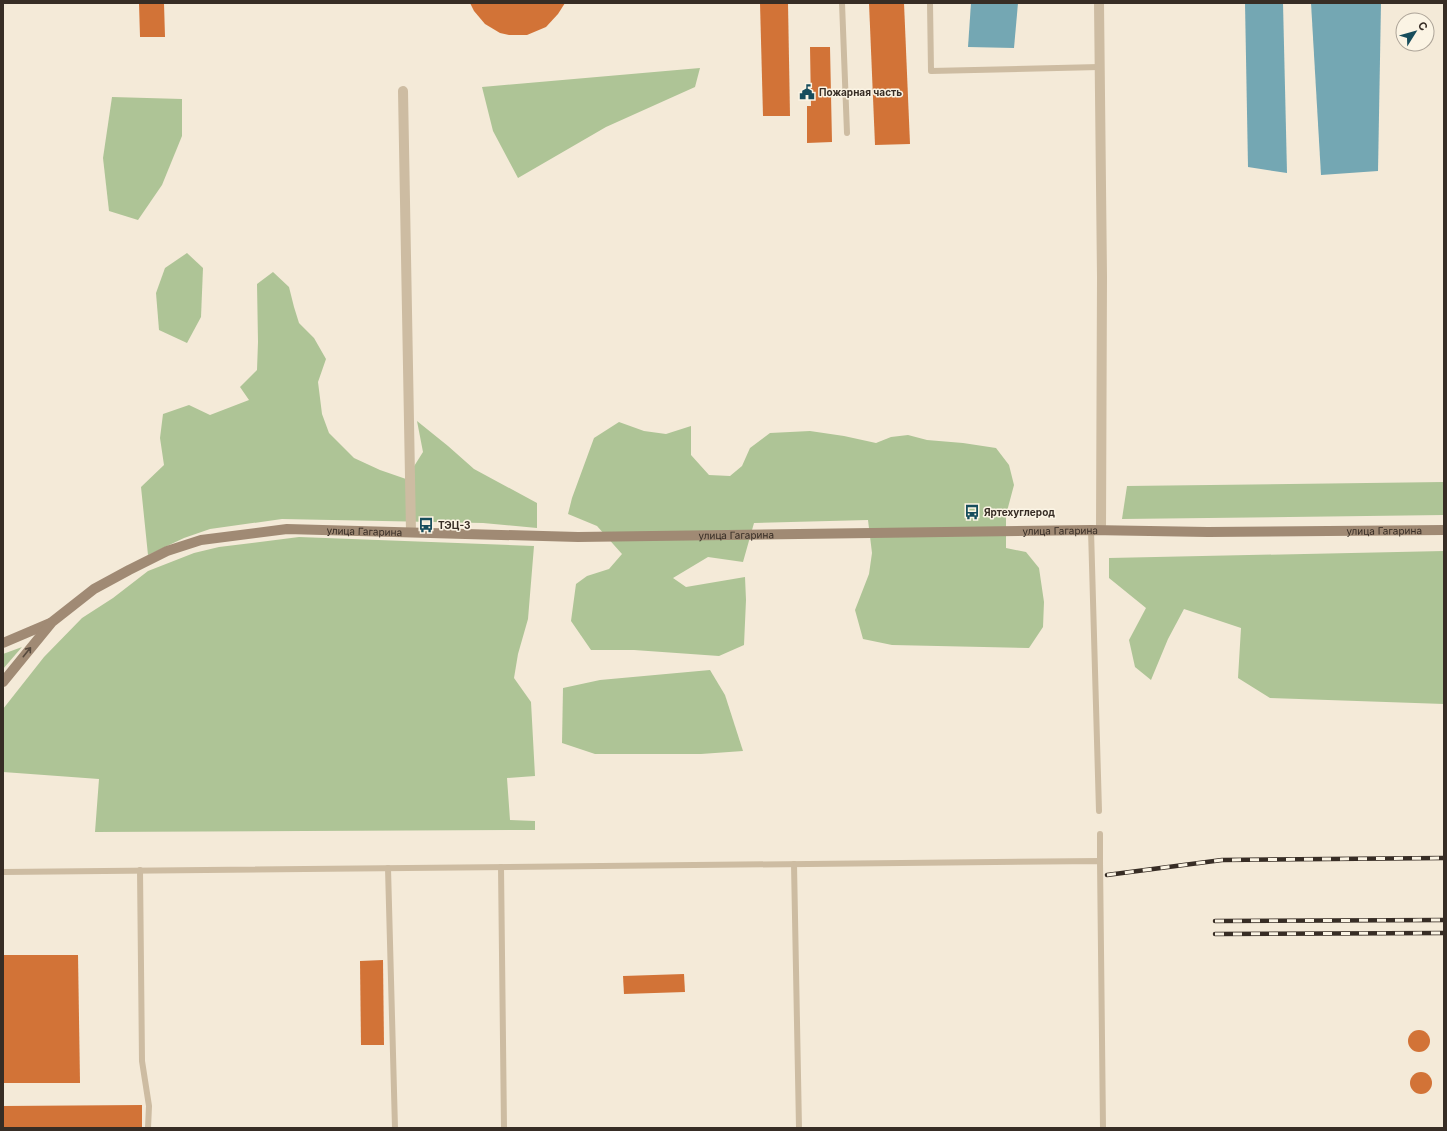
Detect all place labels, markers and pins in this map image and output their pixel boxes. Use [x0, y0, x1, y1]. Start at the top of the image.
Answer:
public building icon: Пожарная часть [798, 83, 816, 101]
place label: Пожарная часть [819, 86, 902, 98]
bus stop icon: Яртехуглерод [963, 503, 981, 521]
place label: Яртехуглерод [984, 506, 1055, 519]
bus stop icon: ТЭЦ-3 [417, 516, 435, 534]
place label: ТЭЦ-3 [438, 519, 471, 531]

